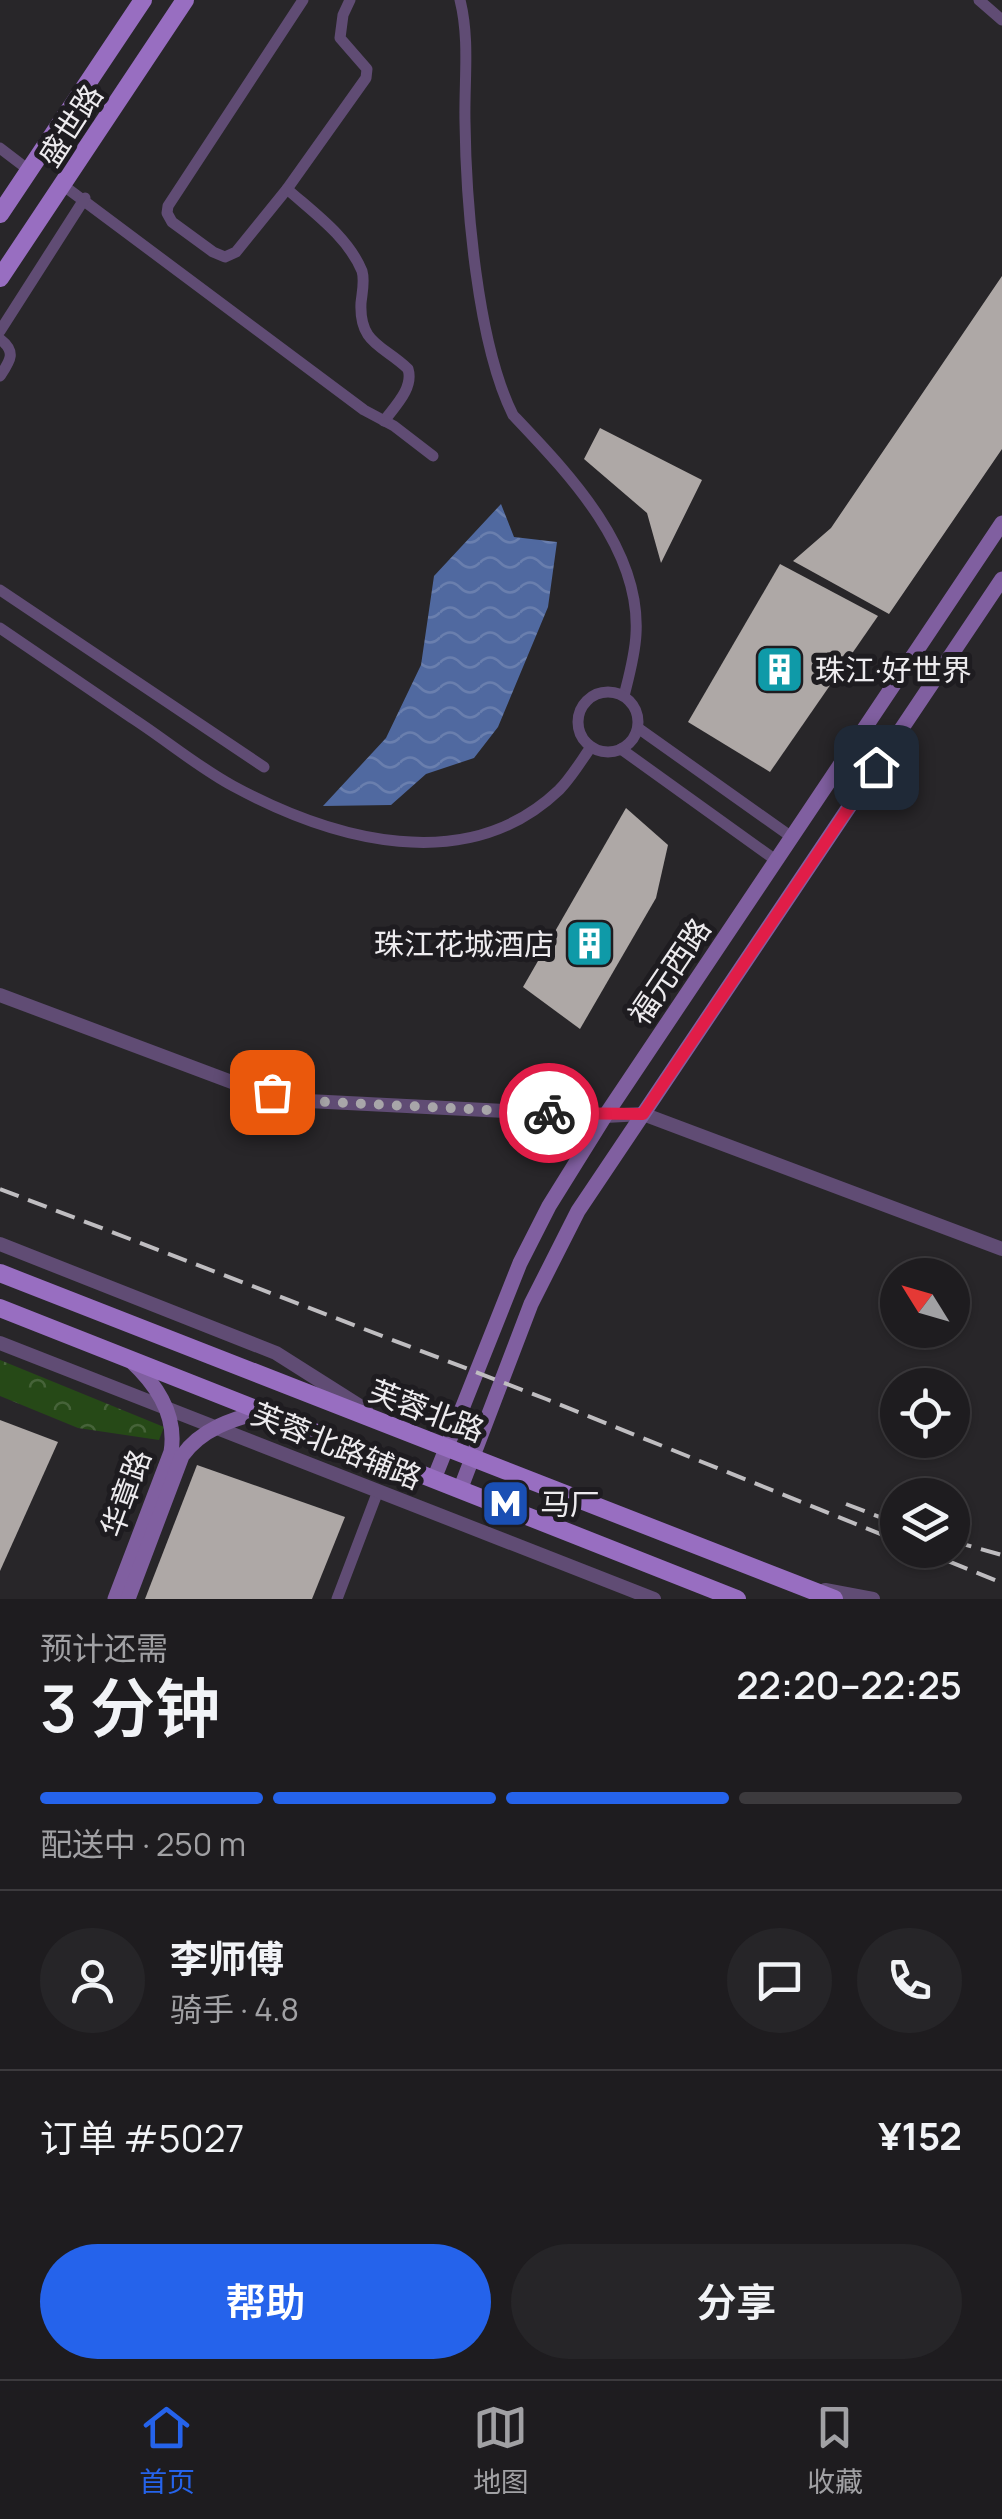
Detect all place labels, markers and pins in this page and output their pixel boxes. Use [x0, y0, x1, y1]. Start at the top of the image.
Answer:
building icon: 珠江·好世界 [754, 643, 806, 695]
place label: 珠江·好世界 [815, 649, 972, 690]
pin [834, 725, 919, 810]
building icon: 珠江花城酒店 [563, 917, 615, 969]
place label: 珠江花城酒店 [374, 923, 554, 964]
pin [230, 1050, 315, 1135]
metro station icon: 马厂 [479, 1477, 531, 1529]
place label: 马厂 [540, 1483, 600, 1524]

